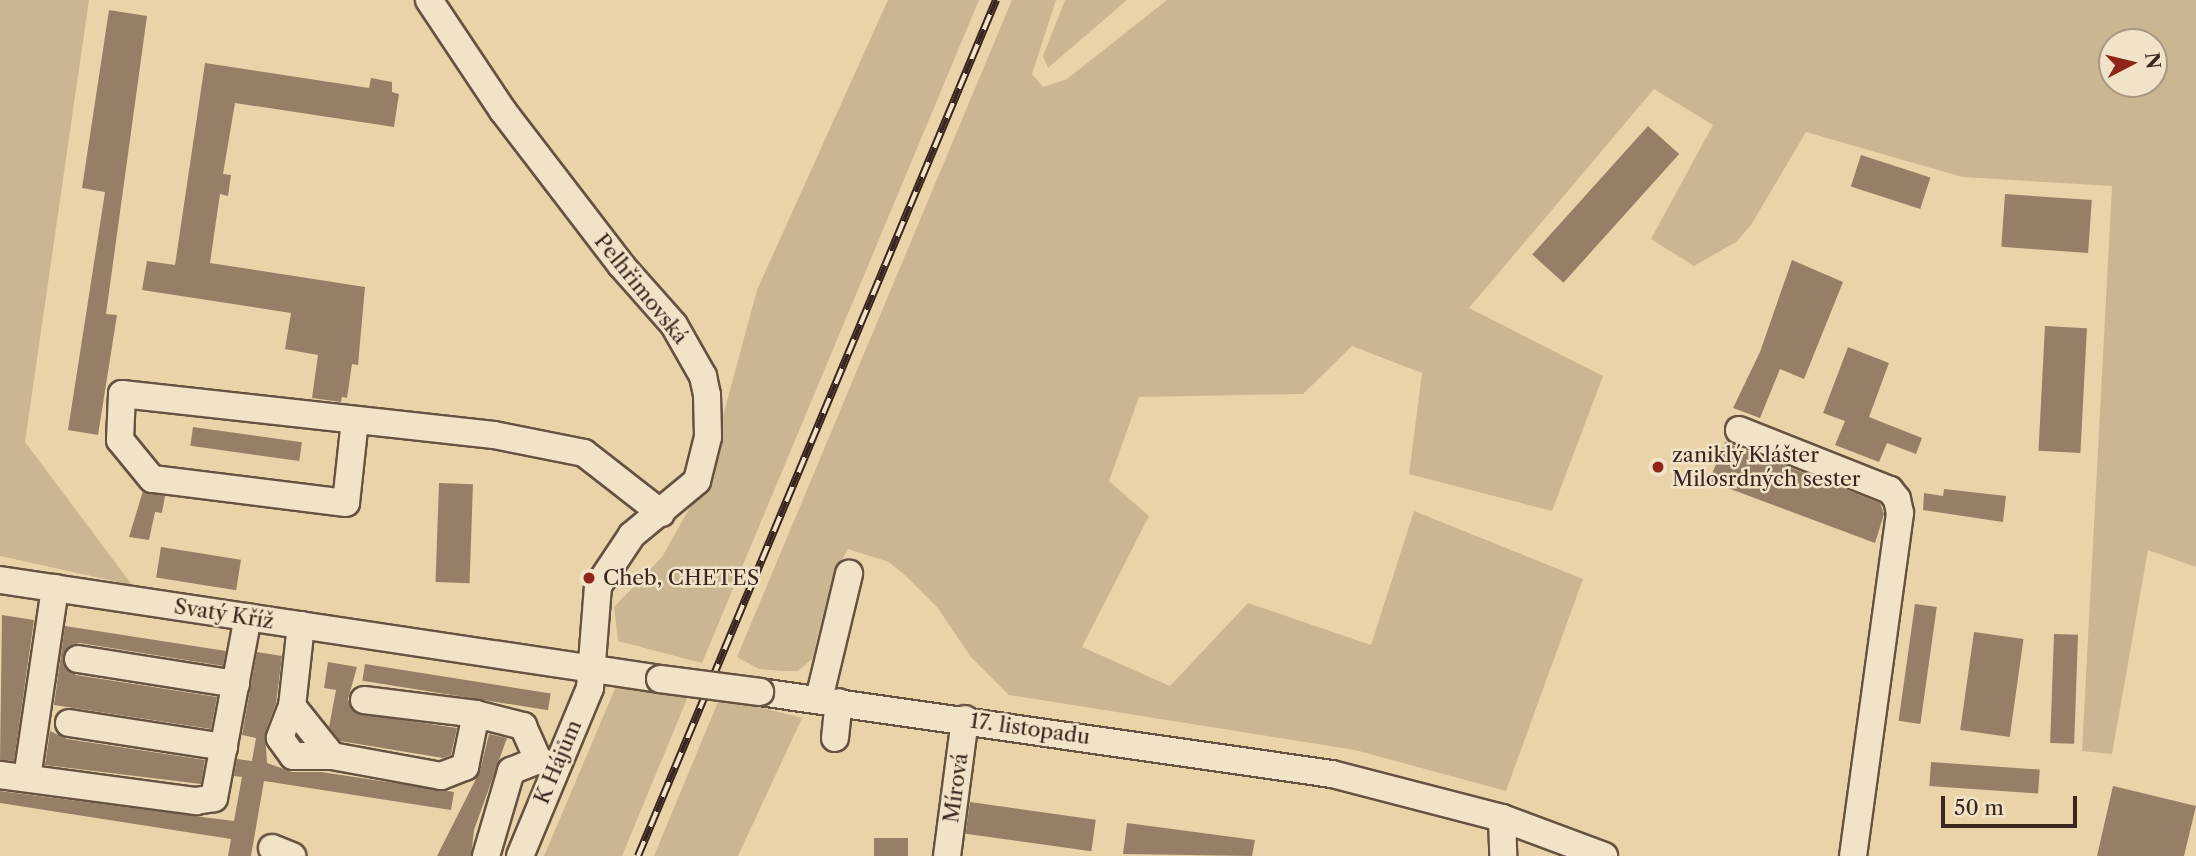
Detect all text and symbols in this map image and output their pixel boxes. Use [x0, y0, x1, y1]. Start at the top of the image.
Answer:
north arrow [2098, 28, 2168, 98]
text: N [2140, 51, 2165, 70]
street label: Pelhřimovská [589, 229, 693, 349]
place label: zaniklý Klášter Milosrdných sester [1672, 442, 1861, 492]
marker: zaniklý Klášter Milosrdných sester [1650, 459, 1666, 475]
place label: Cheb, CHETES [603, 565, 759, 591]
marker: Cheb, CHETES [581, 570, 597, 586]
street label: Svatý Kříž [172, 594, 276, 634]
street label: 17. listopadu [968, 708, 1092, 750]
street label: K Hájům [529, 716, 587, 808]
street label: Mírová [939, 751, 973, 825]
scale bar [1944, 782, 2080, 826]
text: 50 m [1954, 795, 2004, 820]

